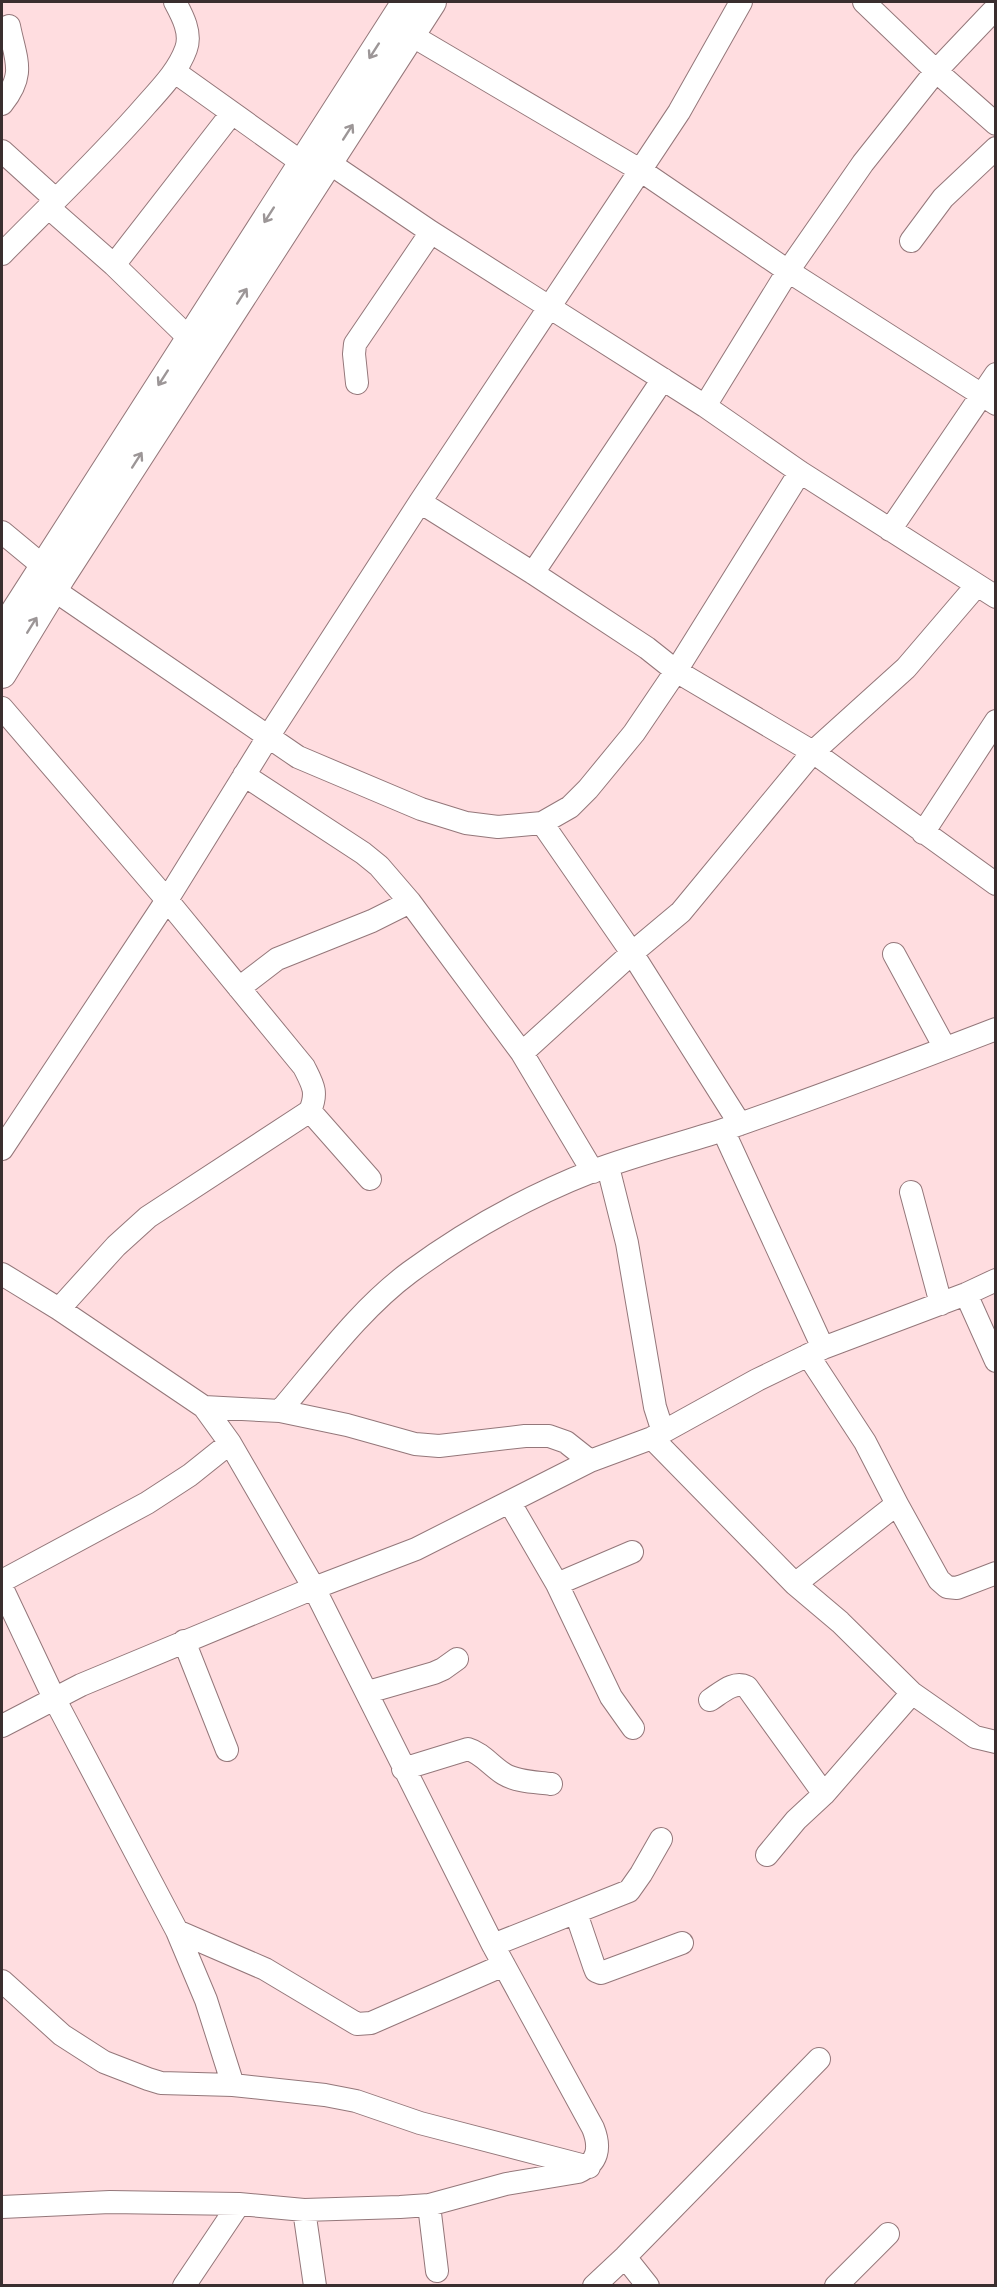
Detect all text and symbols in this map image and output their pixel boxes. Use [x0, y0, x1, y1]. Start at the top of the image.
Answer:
one-way arrow [368, 42, 381, 59]
one-way arrow [342, 124, 354, 141]
one-way arrow [263, 206, 275, 222]
one-way arrow [236, 288, 248, 305]
one-way arrow [157, 369, 169, 386]
one-way arrow [131, 452, 143, 469]
one-way arrow [27, 617, 39, 634]

